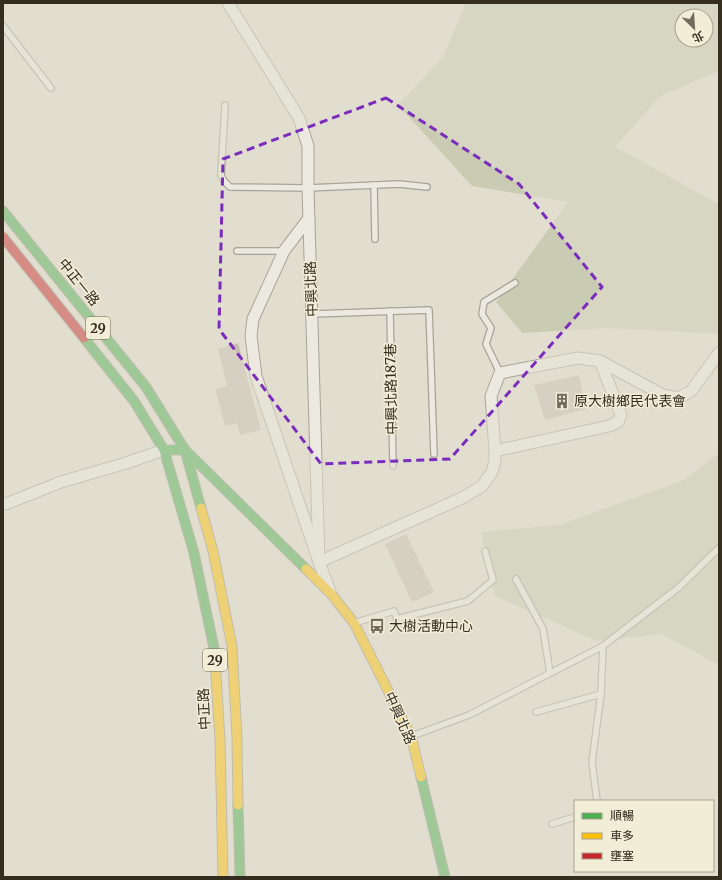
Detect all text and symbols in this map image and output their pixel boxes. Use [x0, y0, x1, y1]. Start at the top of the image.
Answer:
north arrow [674, 8, 714, 48]
text: 北 [690, 28, 706, 46]
street label: 中正一路 [54, 255, 104, 309]
street label: 中興北路 [301, 261, 321, 317]
road number: 29 [86, 317, 110, 339]
street label: 中興北路187巷 [381, 343, 401, 435]
building icon: 原大樹鄉民代表會 [553, 392, 571, 410]
place label: 原大樹鄉民代表會 [574, 392, 686, 410]
bus stop icon: 大樹活動中心 [368, 617, 386, 635]
place label: 大樹活動中心 [389, 617, 473, 635]
road number: 29 [203, 649, 227, 671]
street label: 中正路 [194, 688, 214, 730]
street label: 中興北路 [380, 689, 420, 747]
legend [574, 800, 714, 872]
text: 順暢 [610, 808, 634, 823]
text: 車多 [610, 828, 634, 843]
text: 壅塞 [610, 848, 634, 863]

